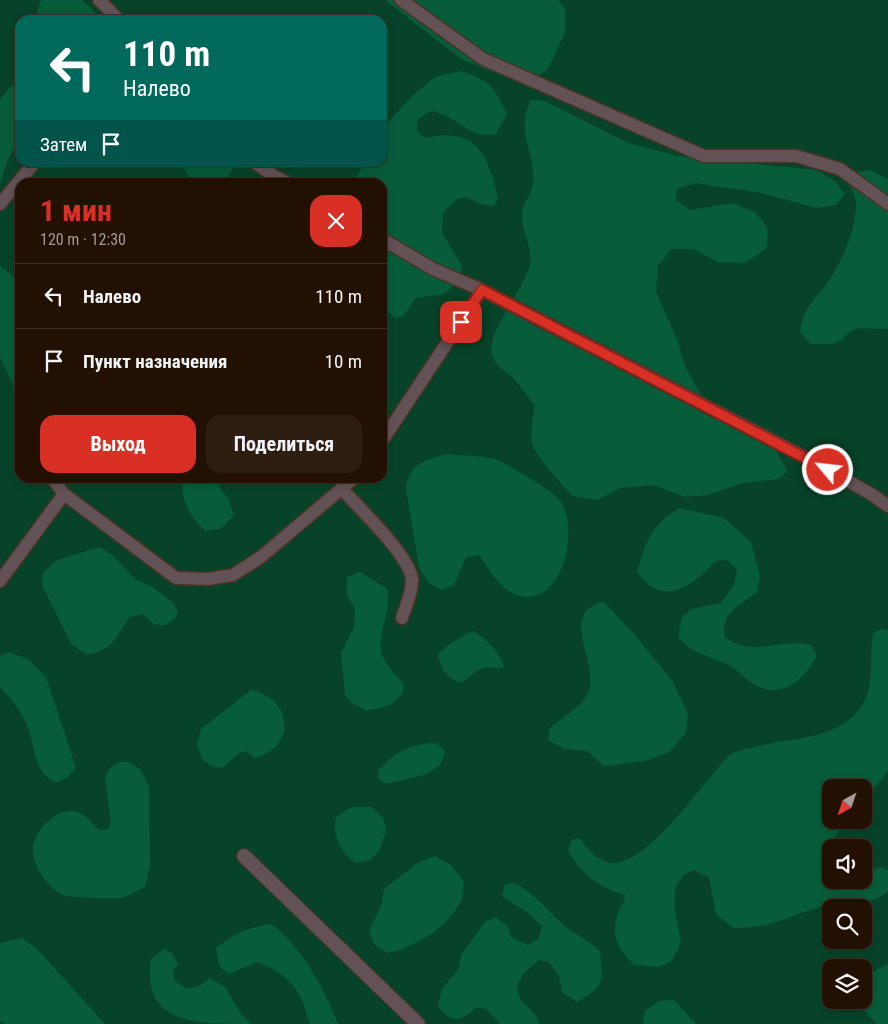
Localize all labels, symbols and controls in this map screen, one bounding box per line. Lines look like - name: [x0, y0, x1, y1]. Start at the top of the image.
- text: 110 m: [123, 34, 210, 75]
- icon: left: [40, 35, 105, 100]
- text: Налево: [123, 76, 191, 101]
- icon: arrive: [97, 130, 125, 158]
- text: Затем: [40, 133, 87, 156]
- text: 1 мин: [40, 193, 112, 228]
- button: close: [310, 195, 362, 247]
- text: 120 m · 12:30: [40, 230, 126, 249]
- icon: left: [40, 282, 68, 310]
- text: Налево: [83, 285, 141, 308]
- text: 110 m: [315, 285, 362, 308]
- pin: [440, 301, 482, 343]
- icon: arrive: [447, 308, 475, 336]
- icon: arrive: [40, 347, 68, 375]
- text: Пункт назначения: [83, 350, 227, 373]
- text: 10 m: [325, 350, 362, 373]
- button: Выход: [40, 415, 196, 473]
- button: Поделиться: [206, 415, 362, 473]
- position arrow: [801, 443, 853, 495]
- north arrow: [822, 779, 872, 829]
- map controls: [822, 779, 872, 1009]
- button: sound: [822, 839, 872, 889]
- button: search: [822, 899, 872, 949]
- button: layers: [822, 959, 872, 1009]

